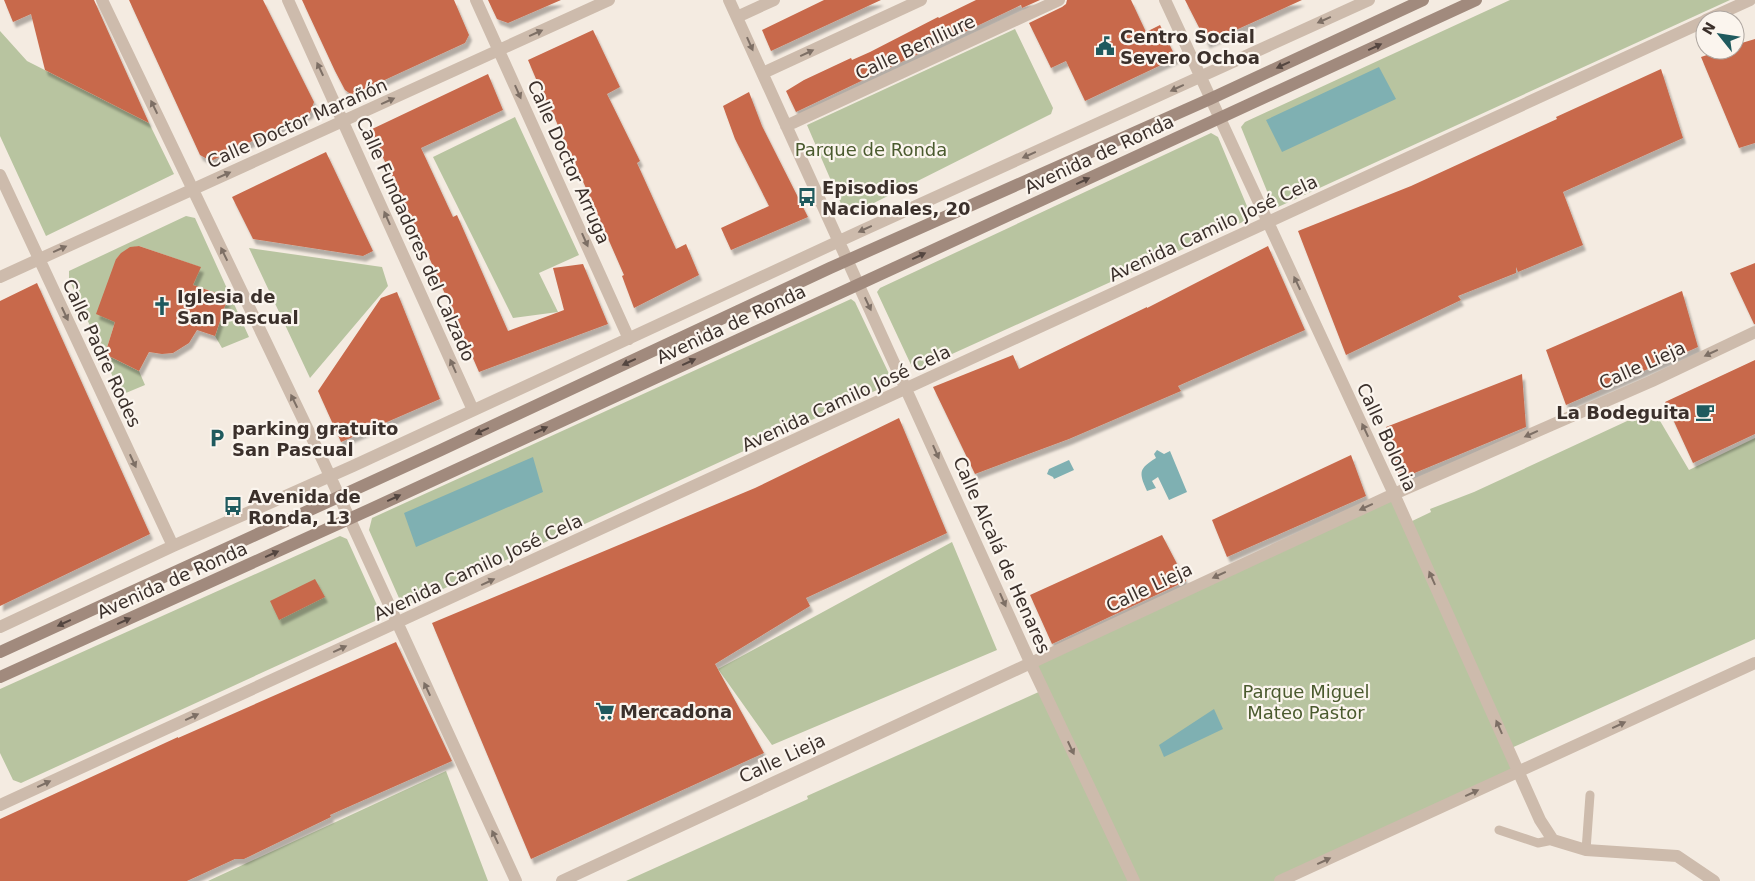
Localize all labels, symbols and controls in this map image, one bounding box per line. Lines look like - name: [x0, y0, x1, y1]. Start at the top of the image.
- street label: Calle Benlliure: [852, 10, 978, 84]
- north arrow: [1695, 10, 1745, 60]
- one-way arrow: [1317, 17, 1331, 25]
- text: N: [1699, 19, 1719, 38]
- place label: Centro Social Severo Ochoa: [1120, 26, 1260, 68]
- one-way arrow: [529, 29, 543, 37]
- public building icon: Centro Social Severo Ochoa: [1094, 35, 1116, 57]
- one-way arrow: [746, 37, 754, 51]
- one-way arrow: [1368, 42, 1382, 50]
- one-way arrow: [800, 48, 814, 56]
- one-way arrow: [1276, 61, 1290, 69]
- one-way arrow: [316, 62, 324, 76]
- street label: Calle Doctor Marañón: [204, 74, 390, 172]
- street label: Calle Doctor Arruga: [523, 77, 615, 247]
- one-way arrow: [1170, 84, 1184, 92]
- one-way arrow: [515, 85, 523, 99]
- one-way arrow: [381, 96, 395, 104]
- one-way arrow: [150, 100, 158, 115]
- street label: Avenida de Ronda: [1021, 110, 1177, 198]
- street label: Calle Fundadores del Calzado: [352, 113, 480, 365]
- park label: Parque de Ronda: [795, 139, 947, 160]
- one-way arrow: [1022, 152, 1036, 160]
- street label: Avenida Camilo José Cela: [1105, 170, 1321, 286]
- one-way arrow: [217, 171, 231, 179]
- place label: Episodios Nacionales, 20: [822, 177, 971, 219]
- one-way arrow: [1076, 177, 1090, 185]
- bus stop icon: Episodios Nacionales, 20: [796, 186, 818, 208]
- one-way arrow: [383, 211, 391, 225]
- one-way arrow: [858, 226, 872, 234]
- one-way arrow: [581, 233, 589, 247]
- one-way arrow: [53, 245, 67, 253]
- one-way arrow: [220, 247, 228, 261]
- one-way arrow: [912, 252, 926, 260]
- street label: Calle Padre Rodes: [58, 275, 146, 431]
- one-way arrow: [1293, 276, 1301, 290]
- street label: Avenida de Ronda: [653, 280, 809, 368]
- place label: Iglesia de San Pascual: [177, 286, 299, 328]
- church icon: Iglesia de San Pascual: [151, 295, 173, 317]
- one-way arrow: [865, 297, 873, 311]
- one-way arrow: [61, 307, 69, 321]
- street label: Calle Lieja: [1595, 337, 1689, 393]
- street label: Avenida Camilo José Cela: [738, 340, 954, 456]
- one-way arrow: [1704, 349, 1718, 357]
- one-way arrow: [622, 358, 636, 366]
- one-way arrow: [682, 358, 696, 366]
- one-way arrow: [449, 359, 457, 373]
- street label: Calle Bolonia: [1353, 379, 1421, 495]
- one-way arrow: [290, 394, 298, 408]
- cafe icon: La Bodeguita: [1694, 401, 1716, 423]
- place label: La Bodeguita: [1556, 402, 1690, 423]
- place label: parking gratuito San Pascual: [232, 418, 398, 460]
- one-way arrow: [1361, 423, 1369, 437]
- one-way arrow: [534, 426, 548, 434]
- parking icon: parking gratuito San Pascual: [206, 427, 228, 449]
- one-way arrow: [475, 427, 489, 435]
- one-way arrow: [1524, 430, 1538, 438]
- one-way arrow: [932, 445, 940, 459]
- street label: Calle Alcalá de Henares: [949, 453, 1055, 657]
- one-way arrow: [129, 454, 138, 469]
- place label: Avenida de Ronda, 13: [248, 486, 361, 528]
- one-way arrow: [387, 494, 401, 502]
- bus stop icon: Avenida de Ronda, 13: [222, 495, 244, 517]
- one-way arrow: [1359, 503, 1373, 511]
- street label: Avenida Camilo José Cela: [370, 509, 586, 625]
- street label: Avenida de Ronda: [94, 537, 250, 623]
- one-way arrow: [265, 549, 279, 557]
- street label: Calle Lieja: [1103, 558, 1195, 616]
- one-way arrow: [1212, 571, 1226, 579]
- one-way arrow: [1428, 571, 1436, 585]
- one-way arrow: [481, 577, 495, 585]
- one-way arrow: [999, 593, 1007, 607]
- one-way arrow: [117, 617, 131, 625]
- one-way arrow: [57, 619, 71, 627]
- one-way arrow: [333, 645, 347, 653]
- park label: Parque Miguel Mateo Pastor: [1242, 681, 1370, 723]
- one-way arrow: [423, 682, 431, 696]
- supermarket icon: Mercadona: [594, 700, 616, 722]
- place label: Mercadona: [620, 701, 732, 722]
- one-way arrow: [185, 713, 199, 721]
- one-way arrow: [1494, 720, 1502, 734]
- one-way arrow: [1612, 721, 1627, 729]
- street label: Calle Lieja: [736, 729, 828, 787]
- one-way arrow: [1067, 741, 1075, 755]
- one-way arrow: [37, 780, 51, 788]
- one-way arrow: [1465, 788, 1479, 796]
- one-way arrow: [491, 830, 499, 844]
- one-way arrow: [1317, 856, 1331, 864]

